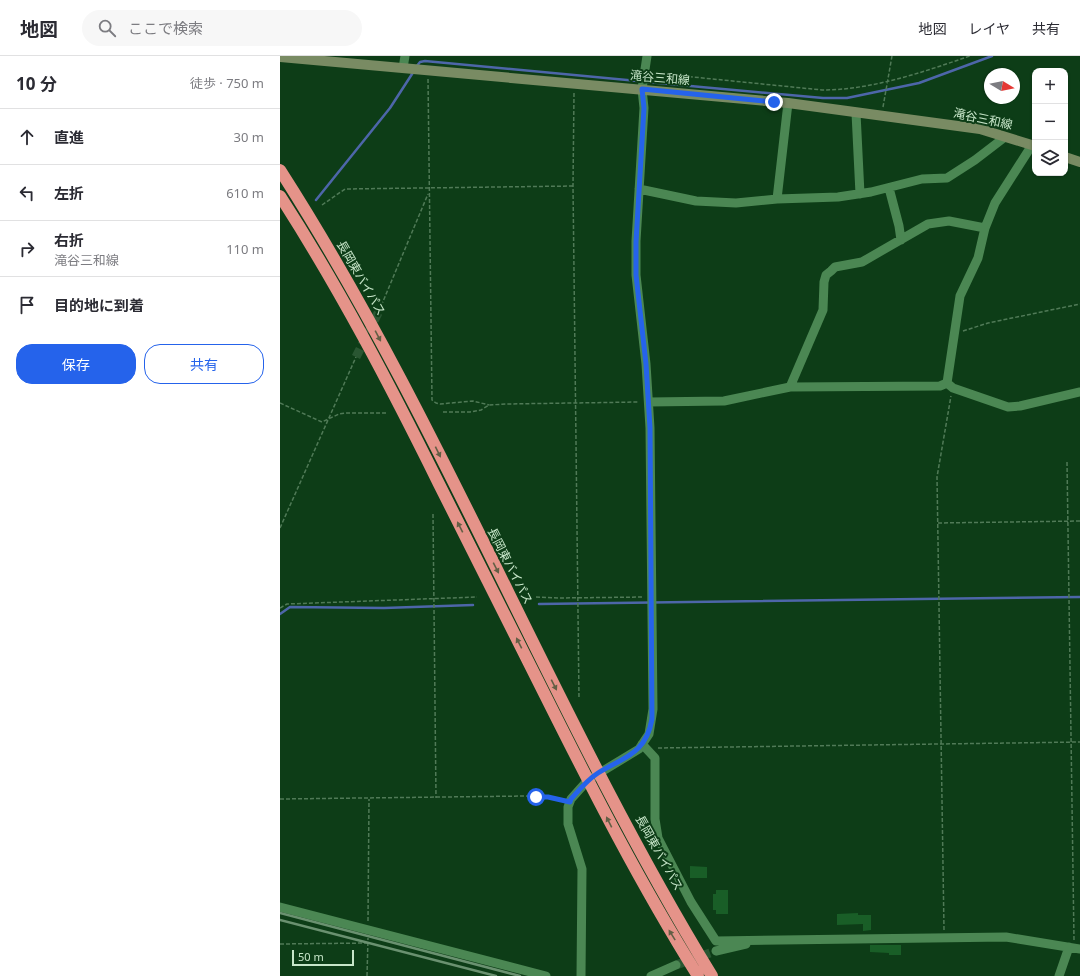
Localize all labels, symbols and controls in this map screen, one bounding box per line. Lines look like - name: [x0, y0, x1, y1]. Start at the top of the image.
- search box: [82, 10, 362, 46]
- text: 地図: [20, 16, 58, 42]
- icon: search: [96, 17, 118, 39]
- text: ここで検索: [128, 18, 203, 38]
- text: 地図: [918, 19, 946, 38]
- text: レイヤ: [968, 19, 1010, 38]
- text: 共有: [1032, 19, 1060, 38]
- street label: 滝谷三和線: [629, 66, 691, 89]
- north arrow: [984, 68, 1020, 104]
- map controls: [1032, 68, 1068, 176]
- button: +: [1032, 68, 1068, 104]
- text: 10 分: [16, 72, 57, 95]
- text: 徒歩 · 750 m: [190, 74, 264, 92]
- route end: [765, 93, 783, 111]
- street label: 滝谷三和線: [952, 104, 1014, 133]
- button: −: [1032, 104, 1068, 140]
- icon: ahead: [16, 126, 38, 148]
- text: 直進: [54, 127, 84, 147]
- text: 30 m: [234, 128, 264, 146]
- button: layers: [1032, 140, 1068, 176]
- icon: left: [16, 182, 38, 204]
- text: 左折: [54, 183, 84, 203]
- text: 610 m: [226, 184, 264, 202]
- text: 右折: [54, 230, 84, 250]
- street label: 長岡東バイパス: [333, 237, 390, 318]
- icon: right: [16, 238, 38, 260]
- text: 110 m: [226, 240, 264, 258]
- text: 滝谷三和線: [54, 251, 119, 269]
- icon: arrive: [16, 294, 38, 316]
- text: 目的地に到着: [54, 295, 144, 315]
- one-way arrow: [375, 331, 382, 342]
- button: 保存: [16, 344, 136, 384]
- button: 共有: [144, 344, 264, 384]
- one-way arrow: [435, 446, 441, 458]
- one-way arrow: [457, 521, 464, 533]
- street label: 長岡東バイパス: [484, 525, 537, 607]
- one-way arrow: [493, 562, 499, 574]
- one-way arrow: [516, 637, 522, 649]
- one-way arrow: [551, 679, 557, 690]
- route start: [527, 788, 545, 806]
- street label: 長岡東バイパス: [632, 812, 687, 894]
- one-way arrow: [606, 816, 612, 827]
- one-way arrow: [669, 929, 676, 941]
- scale bar: [292, 948, 354, 967]
- text: 50 m: [298, 949, 324, 964]

